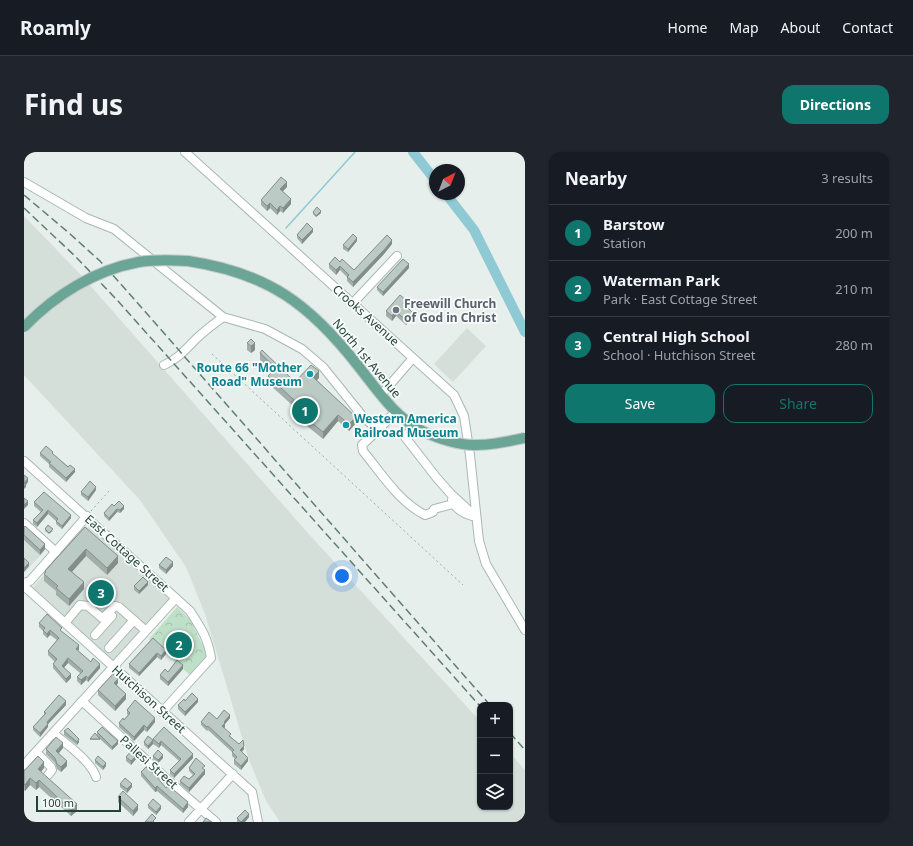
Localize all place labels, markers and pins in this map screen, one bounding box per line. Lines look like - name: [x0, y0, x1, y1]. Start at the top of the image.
- place label: Freewill Church of God in Christ: [404, 295, 496, 326]
- marker: Freewill Church of God in Christ: [391, 305, 401, 315]
- place label: Route 66 "Mother Road" Museum: [196, 359, 303, 390]
- marker: Route 66 "Mother Road" Museum: [305, 369, 315, 379]
- pin: 1: [292, 396, 318, 426]
- place label: Western America Railroad Museum: [354, 410, 459, 441]
- marker: Western America Railroad Museum: [341, 420, 351, 430]
- pin: 3: [88, 578, 114, 608]
- pin: 2: [166, 630, 192, 660]

